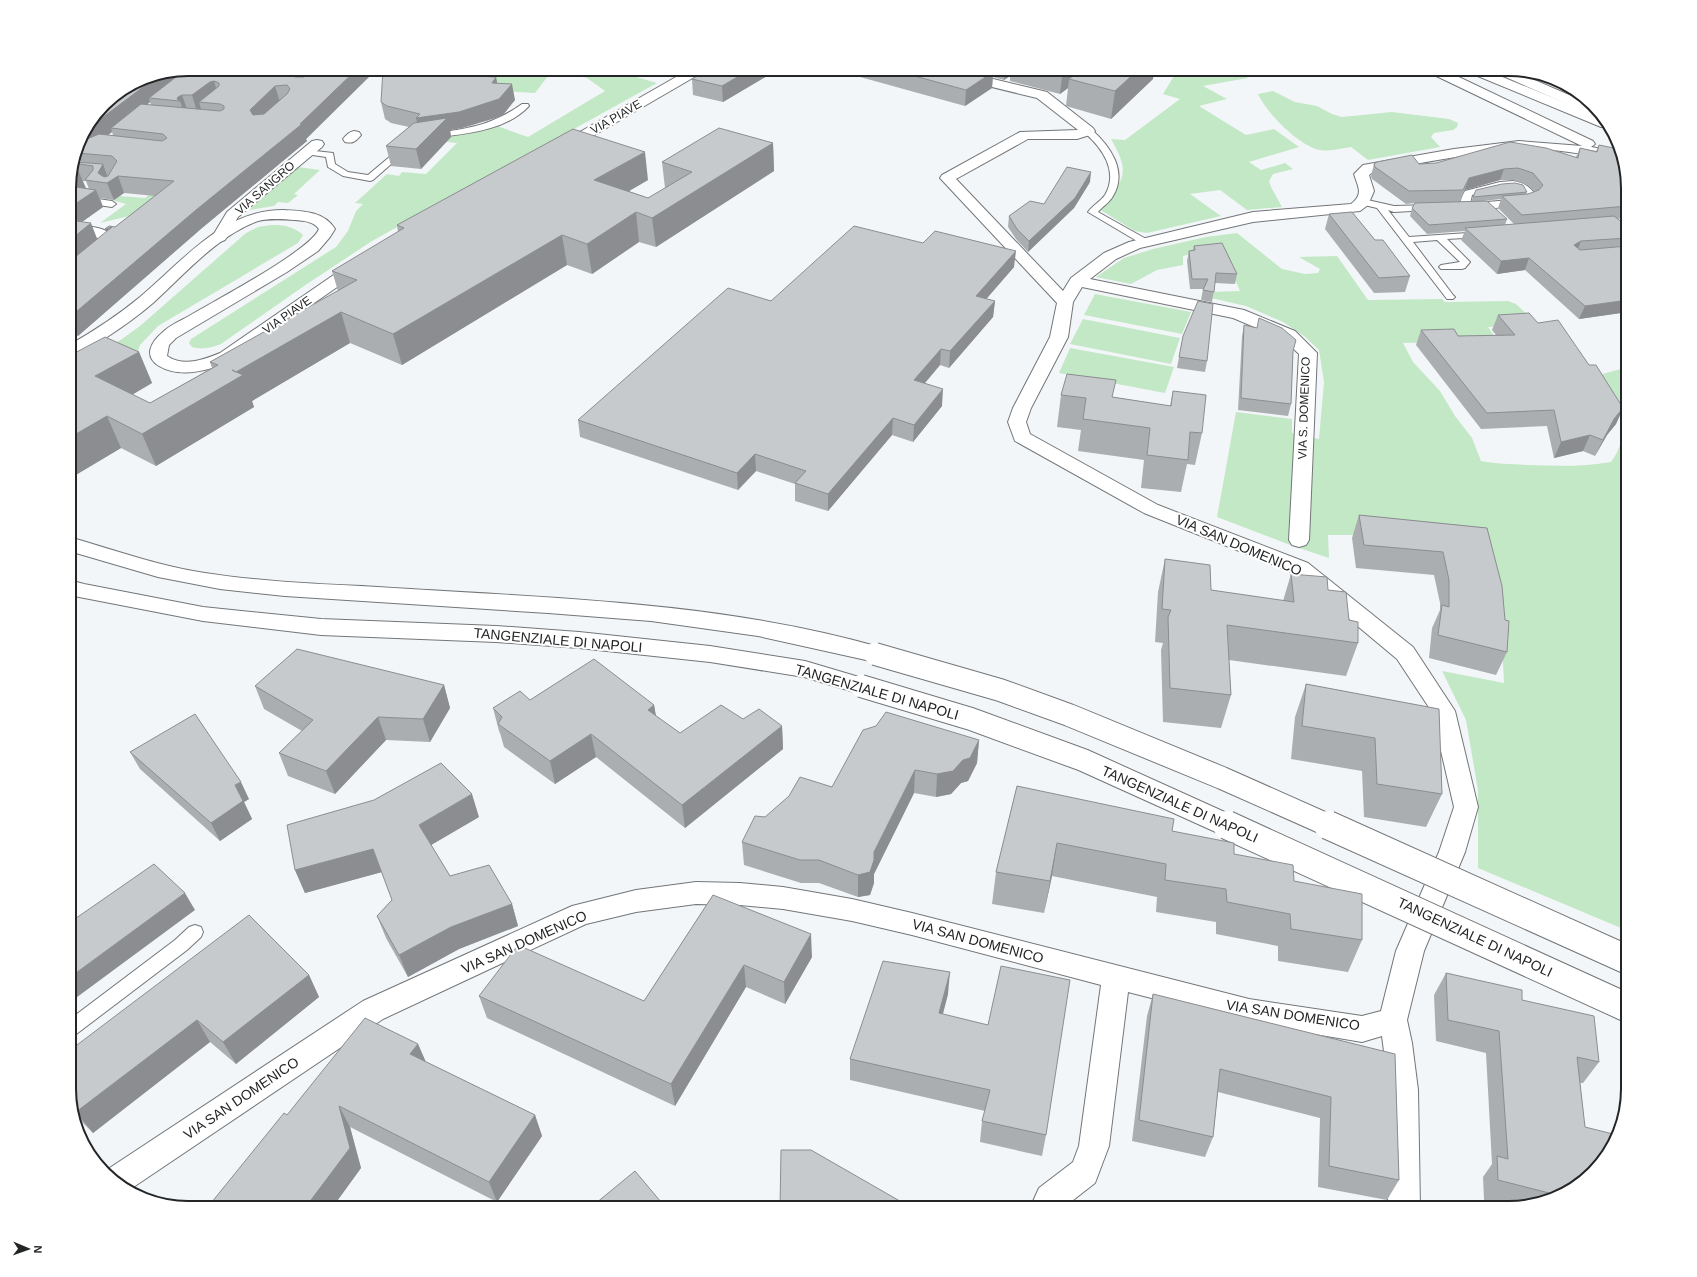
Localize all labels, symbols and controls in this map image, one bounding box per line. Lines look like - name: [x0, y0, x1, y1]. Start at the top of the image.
- street label: VIA PIAVE: [588, 97, 644, 137]
- street label: VIA SANGRO: [232, 158, 298, 218]
- street label: VIA PIAVE: [260, 293, 314, 337]
- street label: VIA S. DOMENICO: [1295, 356, 1313, 460]
- street label: VIA SAN DOMENICO: [1174, 511, 1305, 579]
- street label: TANGENZIALE DI NAPOLI: [473, 625, 643, 655]
- street label: TANGENZIALE DI NAPOLI: [793, 661, 961, 723]
- street label: TANGENZIALE DI NAPOLI: [1099, 762, 1261, 846]
- street label: TANGENZIALE DI NAPOLI: [1395, 894, 1555, 980]
- street label: VIA SAN DOMENICO: [459, 907, 589, 977]
- street label: VIA SAN DOMENICO: [911, 916, 1046, 966]
- street label: VIA SAN DOMENICO: [1225, 997, 1361, 1034]
- street label: VIA SAN DOMENICO: [180, 1053, 302, 1142]
- north arrow: [8, 1229, 48, 1269]
- text: N: [32, 1245, 44, 1254]

